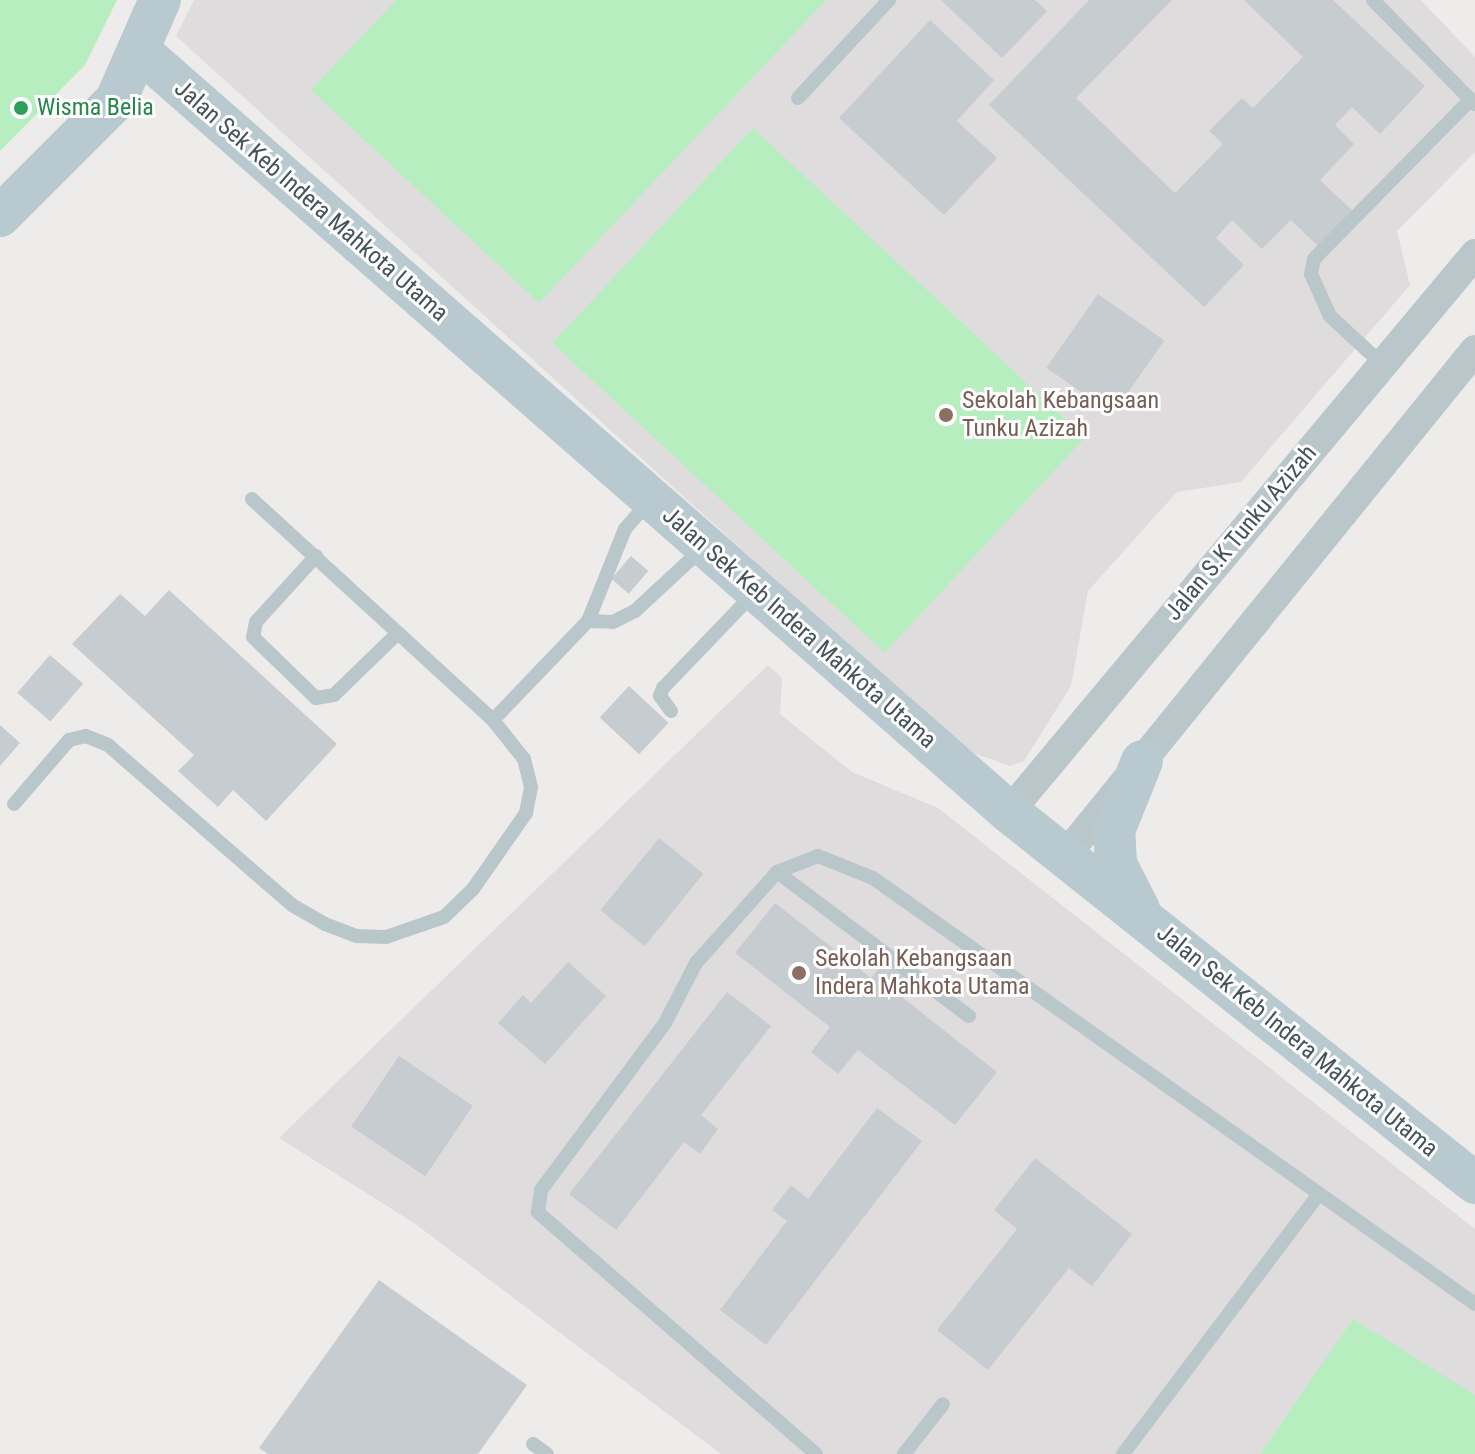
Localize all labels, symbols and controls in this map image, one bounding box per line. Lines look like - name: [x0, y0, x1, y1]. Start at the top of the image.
- street label: Jalan Sek Keb Indera Mahkota Utama: [168, 74, 454, 328]
- place label: Wisma Belia: [37, 94, 154, 122]
- marker: Wisma Belia: [12, 99, 30, 117]
- place label: Sekolah Kebangsaan Tunku Azizah: [962, 387, 1159, 443]
- marker: Sekolah Kebangsaan Tunku Azizah: [937, 406, 955, 424]
- street label: Jalan S.K Tunku Azizah: [1159, 439, 1323, 627]
- street label: Jalan Sek Keb Indera Mahkota Utama: [656, 501, 942, 755]
- street label: Jalan Sek Keb Indera Mahkota Utama: [1151, 919, 1443, 1163]
- place label: Sekolah Kebangsaan Indera Mahkota Utama: [815, 945, 1029, 1001]
- marker: Sekolah Kebangsaan Indera Mahkota Utama: [790, 964, 808, 982]

